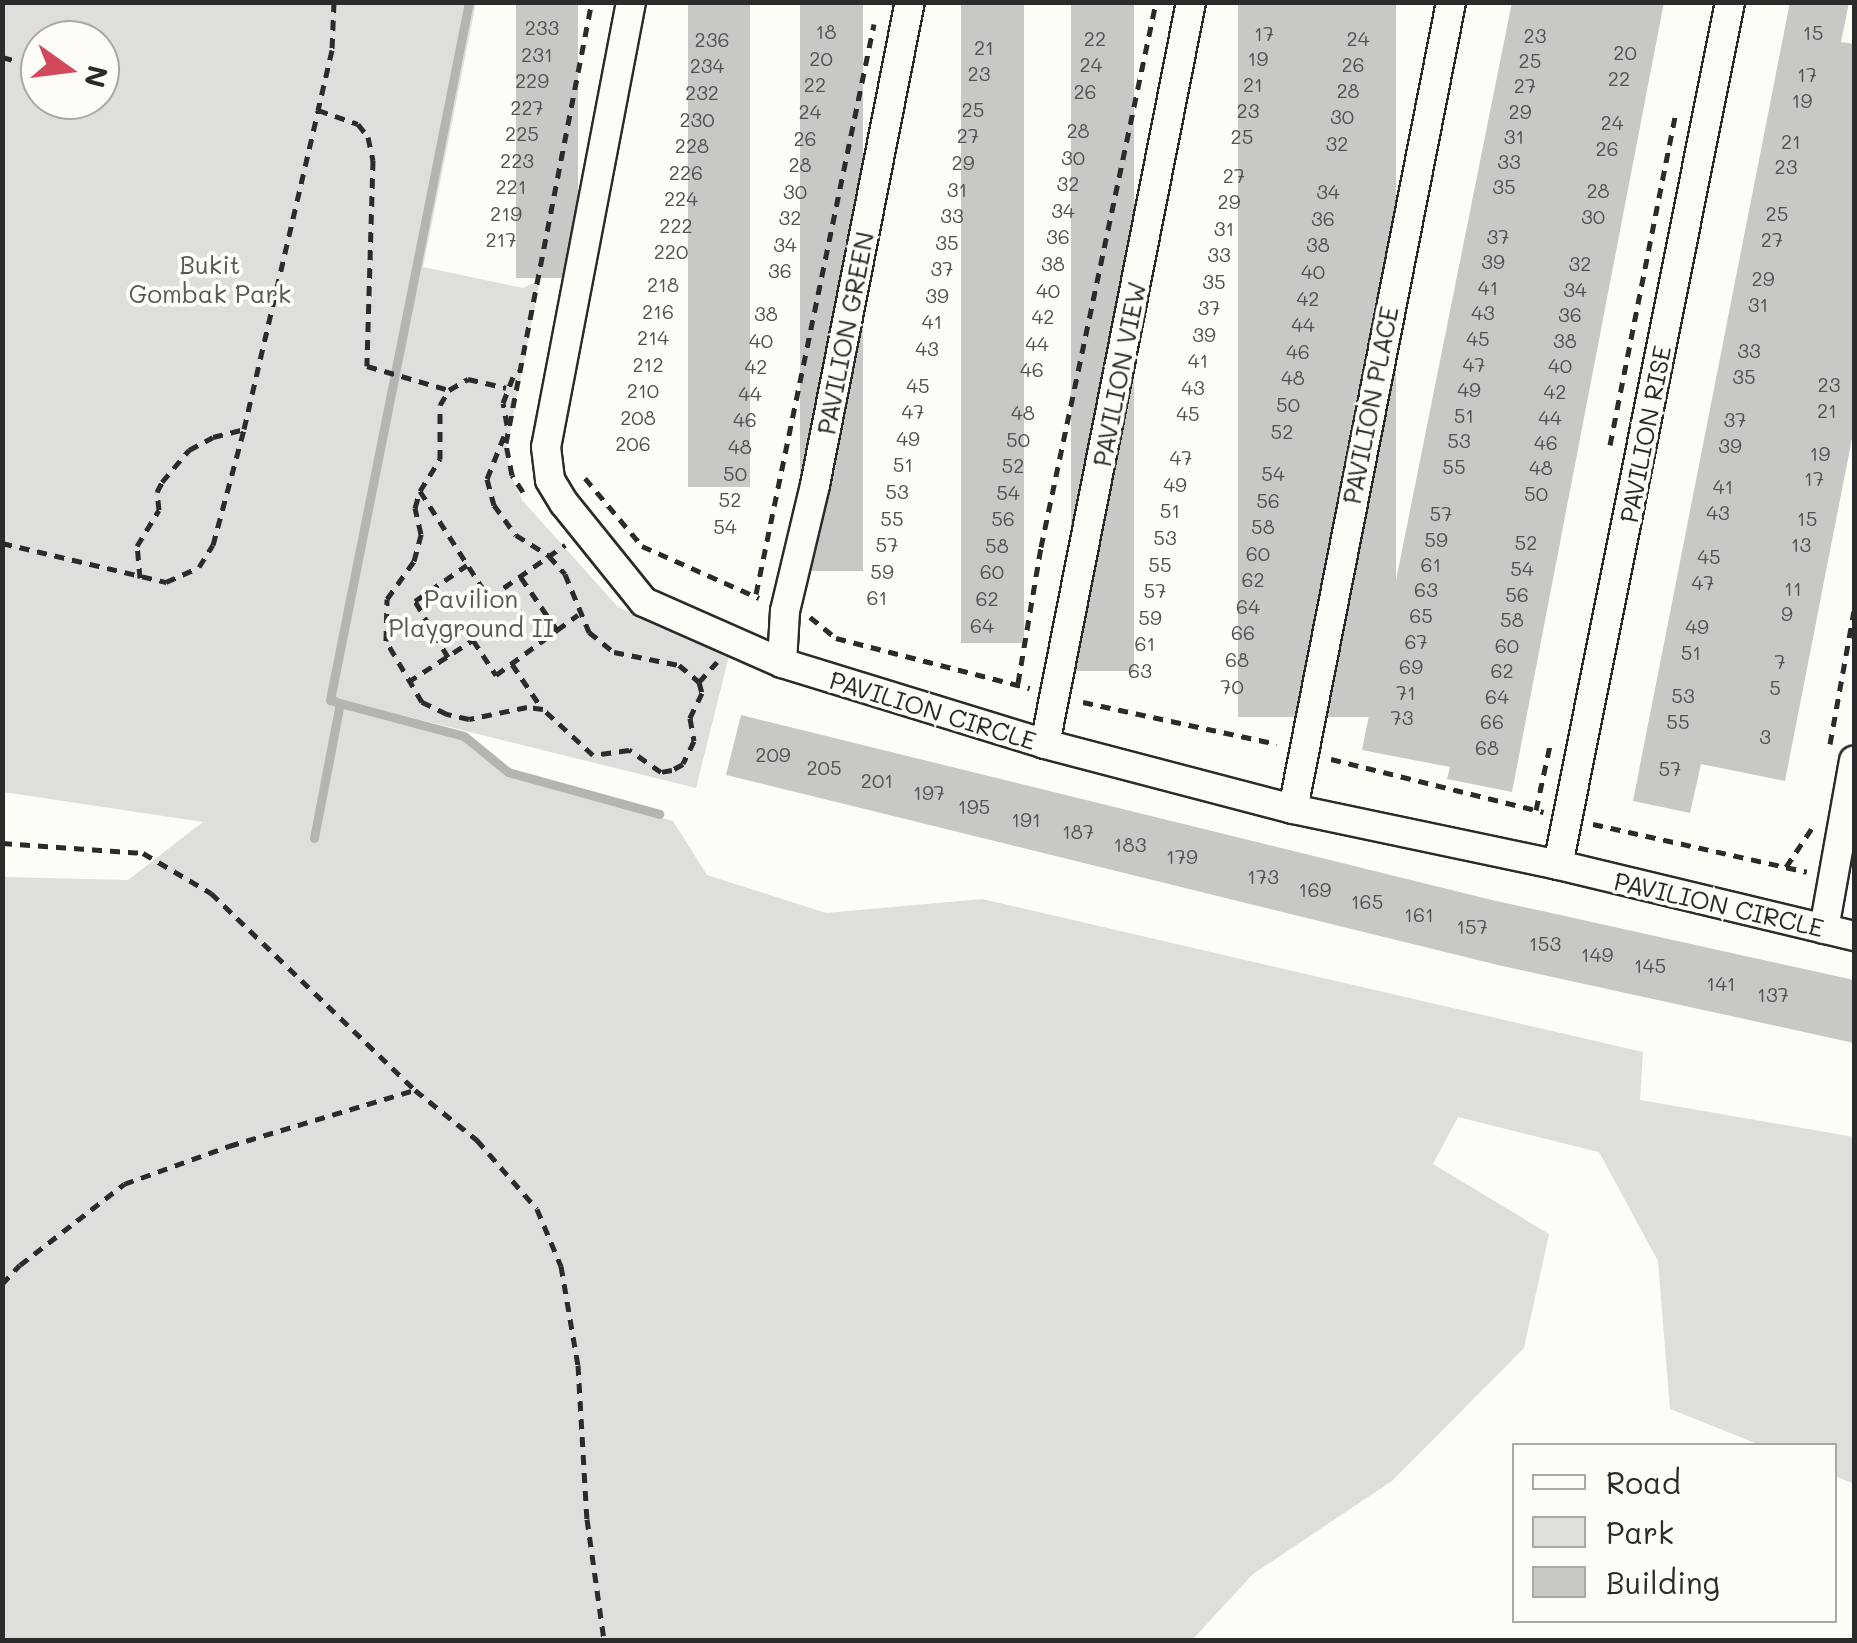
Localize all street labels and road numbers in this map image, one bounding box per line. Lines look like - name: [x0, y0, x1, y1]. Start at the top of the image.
- street label: PAVILION GREEN: [811, 229, 879, 437]
- street label: PAVILION VIEW: [1086, 279, 1152, 469]
- street label: PAVILION PLACE: [1336, 304, 1404, 506]
- street label: PAVILION RISE: [1613, 343, 1677, 525]
- street label: PAVILION CIRCLE: [826, 664, 1040, 756]
- street label: PAVILION CIRCLE: [1611, 865, 1827, 943]

